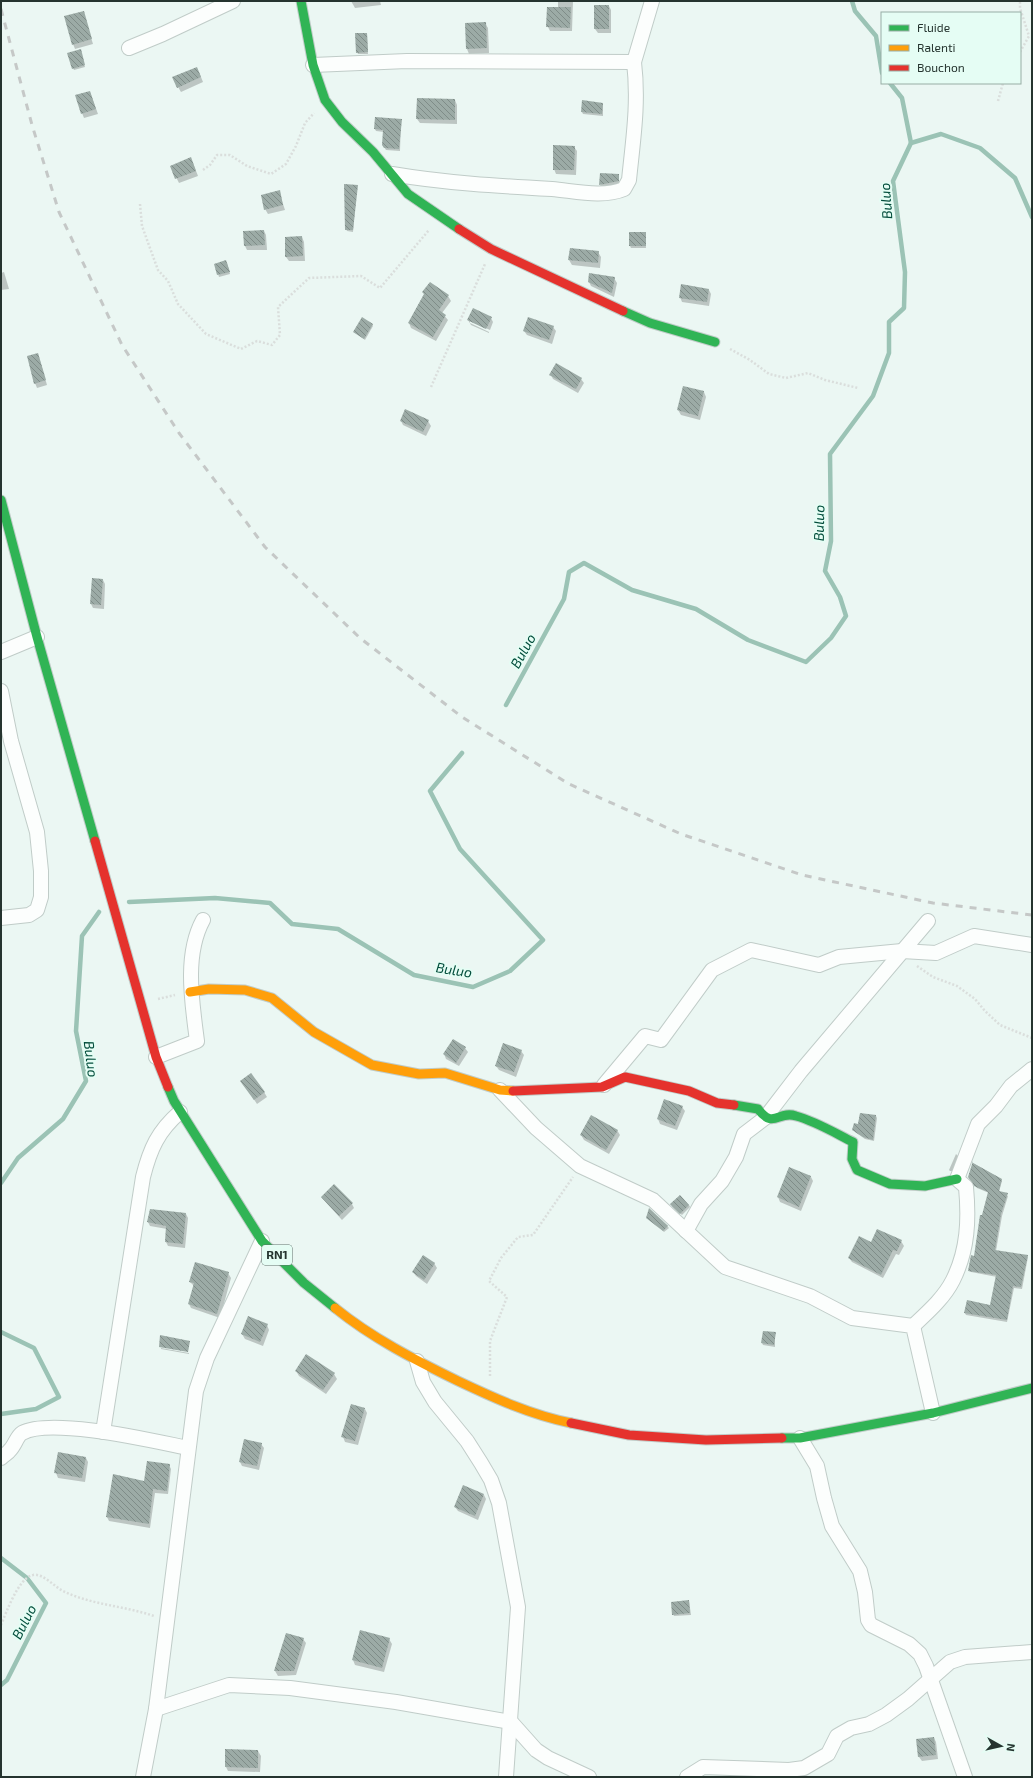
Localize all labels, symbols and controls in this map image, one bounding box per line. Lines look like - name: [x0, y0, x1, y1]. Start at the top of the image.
- legend: [881, 12, 1021, 84]
- text: Fluide: [917, 20, 950, 34]
- text: Ralenti: [917, 40, 956, 54]
- text: Bouchon: [917, 60, 965, 74]
- water label: Buluo: [876, 182, 895, 220]
- water label: Buluo: [810, 504, 827, 541]
- water label: Buluo: [506, 631, 539, 671]
- water label: Buluo: [435, 958, 474, 981]
- water label: Buluo: [81, 1040, 102, 1078]
- road number: RN1: [262, 1245, 292, 1265]
- water label: Buluo: [8, 1602, 39, 1642]
- north arrow: [981, 1726, 1021, 1766]
- text: N: [1004, 1743, 1018, 1752]

